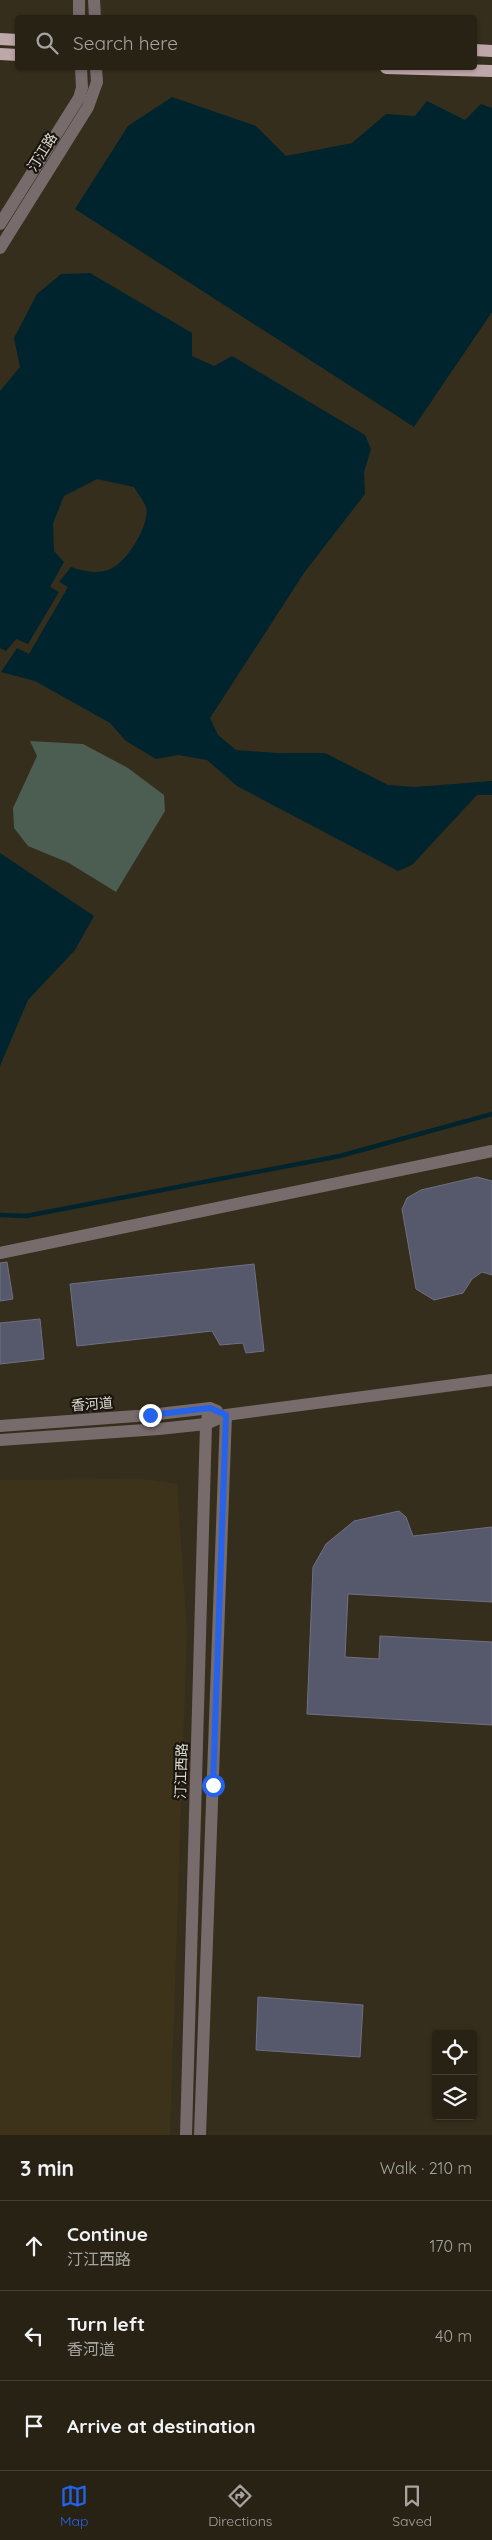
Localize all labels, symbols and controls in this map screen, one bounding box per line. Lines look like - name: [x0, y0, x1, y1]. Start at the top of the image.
- search box: [15, 15, 477, 70]
- icon: search: [33, 29, 61, 57]
- text: Search here: [73, 31, 178, 55]
- street label: 汀江路: [23, 129, 61, 175]
- street label: 香河道: [70, 1394, 114, 1414]
- route end: [139, 1404, 162, 1427]
- street label: 汀江西路: [171, 1743, 191, 1799]
- route start: [202, 1774, 225, 1797]
- map controls: [432, 2030, 477, 2120]
- button: locate: [432, 2030, 477, 2075]
- button: layers: [432, 2075, 477, 2120]
- text: 3 min: [20, 2155, 74, 2181]
- text: Walk · 210 m: [380, 2158, 472, 2178]
- text: Continue: [67, 2222, 148, 2246]
- icon: ahead: [20, 2232, 48, 2260]
- text: 170 m: [429, 2236, 472, 2256]
- text: 汀江西路: [67, 2249, 131, 2269]
- text: Turn left: [67, 2312, 145, 2336]
- icon: left: [20, 2322, 48, 2350]
- text: 40 m: [435, 2326, 472, 2346]
- text: 香河道: [67, 2339, 115, 2359]
- icon: arrive: [20, 2412, 48, 2440]
- text: Arrive at destination: [67, 2414, 256, 2438]
- tab: Map: [60, 2482, 88, 2530]
- tab: Directions: [208, 2482, 272, 2530]
- tab: Saved: [392, 2482, 432, 2530]

